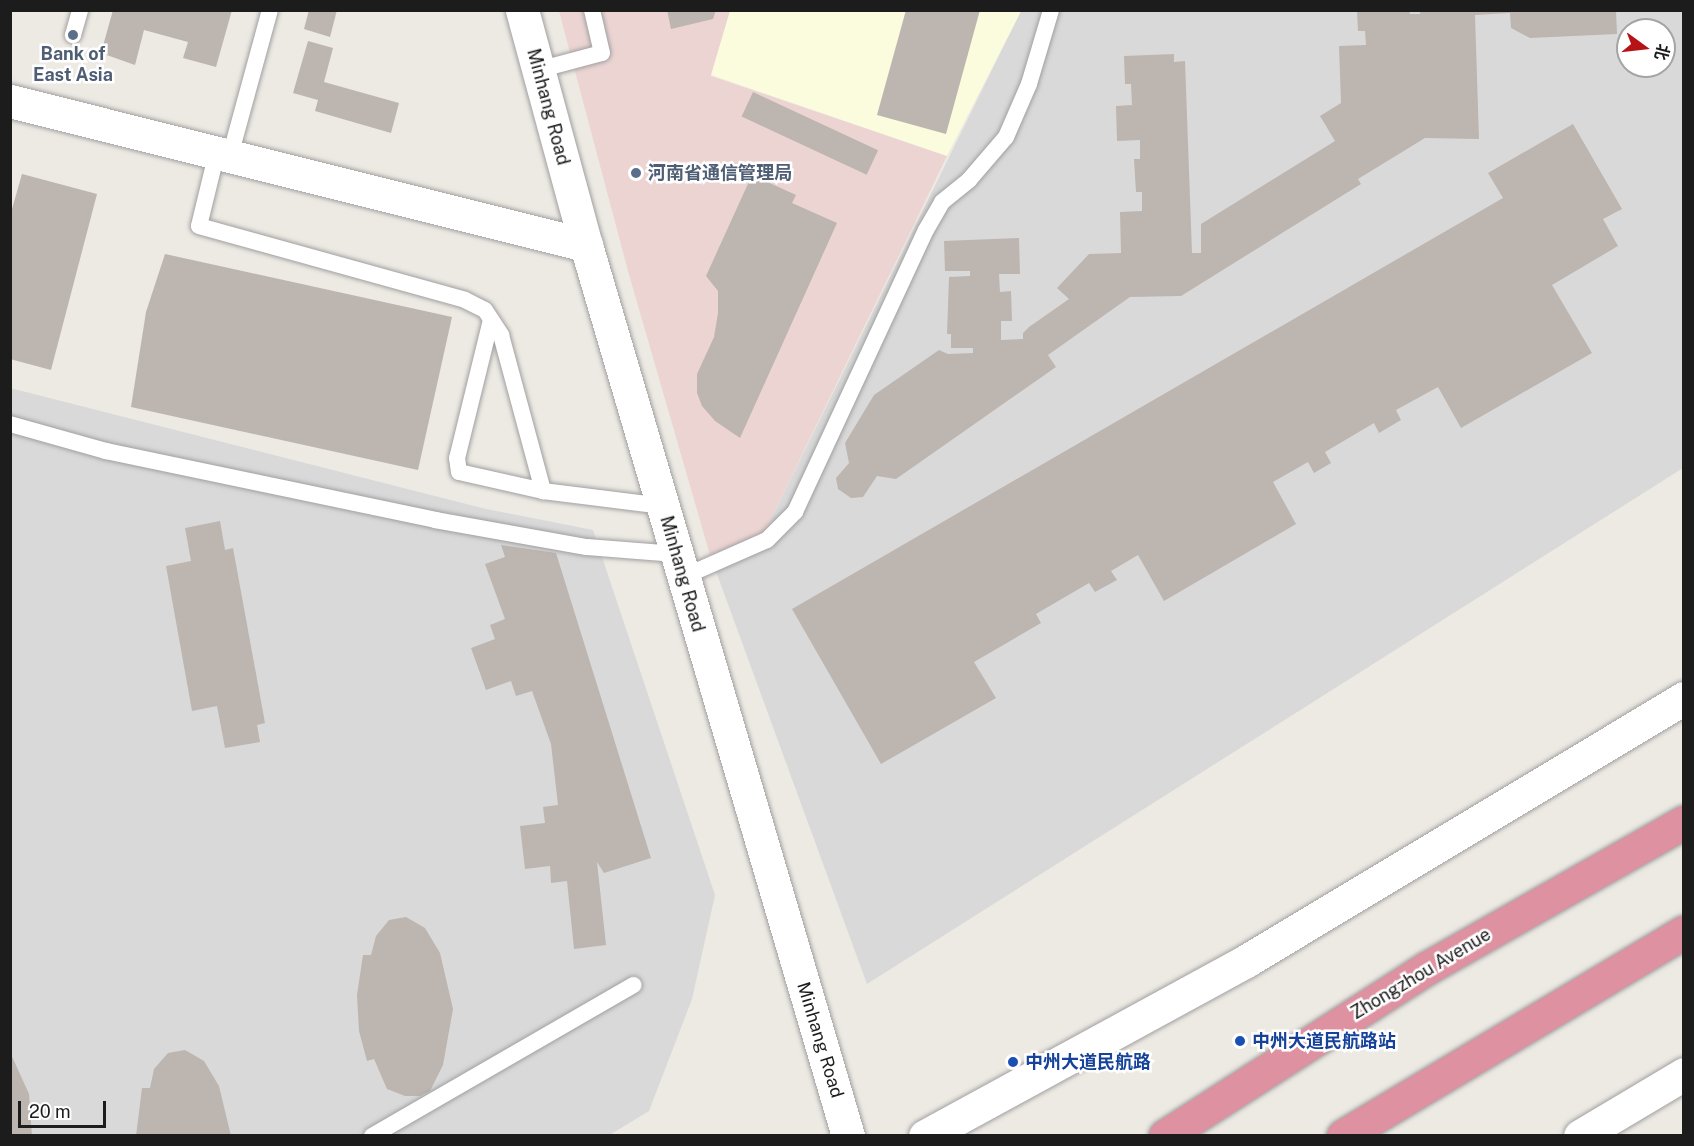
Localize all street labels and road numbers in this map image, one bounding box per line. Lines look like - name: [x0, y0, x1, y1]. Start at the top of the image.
- street label: Minhang Road: [522, 46, 574, 168]
- street label: Minhang Road: [655, 513, 709, 635]
- street label: Zhongzhou Avenue: [1347, 924, 1495, 1024]
- street label: Minhang Road: [792, 980, 848, 1100]

